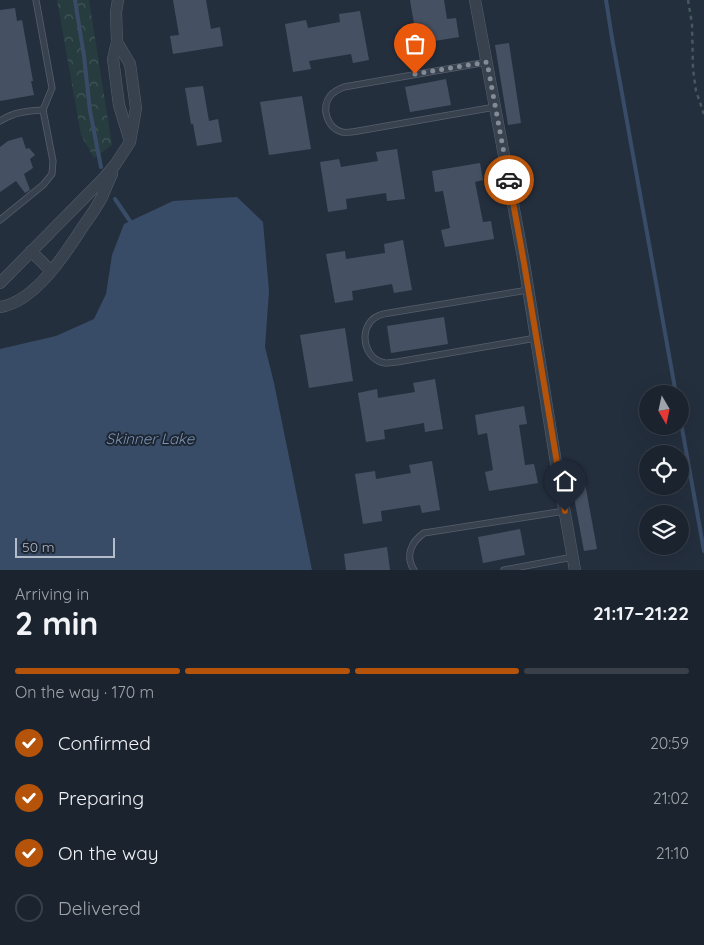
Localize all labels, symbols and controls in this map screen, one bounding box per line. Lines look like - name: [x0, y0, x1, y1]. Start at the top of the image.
- pin: [394, 23, 436, 74]
- icon: bag: [401, 30, 429, 58]
- courier: [484, 155, 534, 205]
- icon: car: [495, 166, 523, 194]
- north arrow: [639, 385, 689, 435]
- map controls: [639, 385, 689, 555]
- water label: Skinner Lake: [106, 429, 195, 448]
- button: locate: [639, 445, 689, 495]
- pin: [544, 460, 586, 511]
- icon: home: [551, 467, 579, 495]
- button: layers: [639, 505, 689, 555]
- scale bar: [15, 535, 115, 558]
- text: 50 m: [22, 538, 55, 556]
- text: Arriving in: [15, 584, 89, 604]
- text: 21:17–21:22: [593, 601, 689, 625]
- text: 2 min: [15, 603, 98, 643]
- text: On the way · 170 m: [15, 682, 154, 702]
- icon: check: [15, 729, 43, 757]
- text: Confirmed: [58, 731, 151, 755]
- text: 20:59: [650, 733, 689, 753]
- icon: check: [15, 784, 43, 812]
- text: Preparing: [58, 786, 144, 810]
- text: 21:02: [653, 788, 689, 808]
- icon: check: [15, 839, 43, 867]
- text: On the way: [58, 841, 159, 865]
- text: 21:10: [656, 843, 689, 863]
- text: Delivered: [58, 896, 141, 920]

